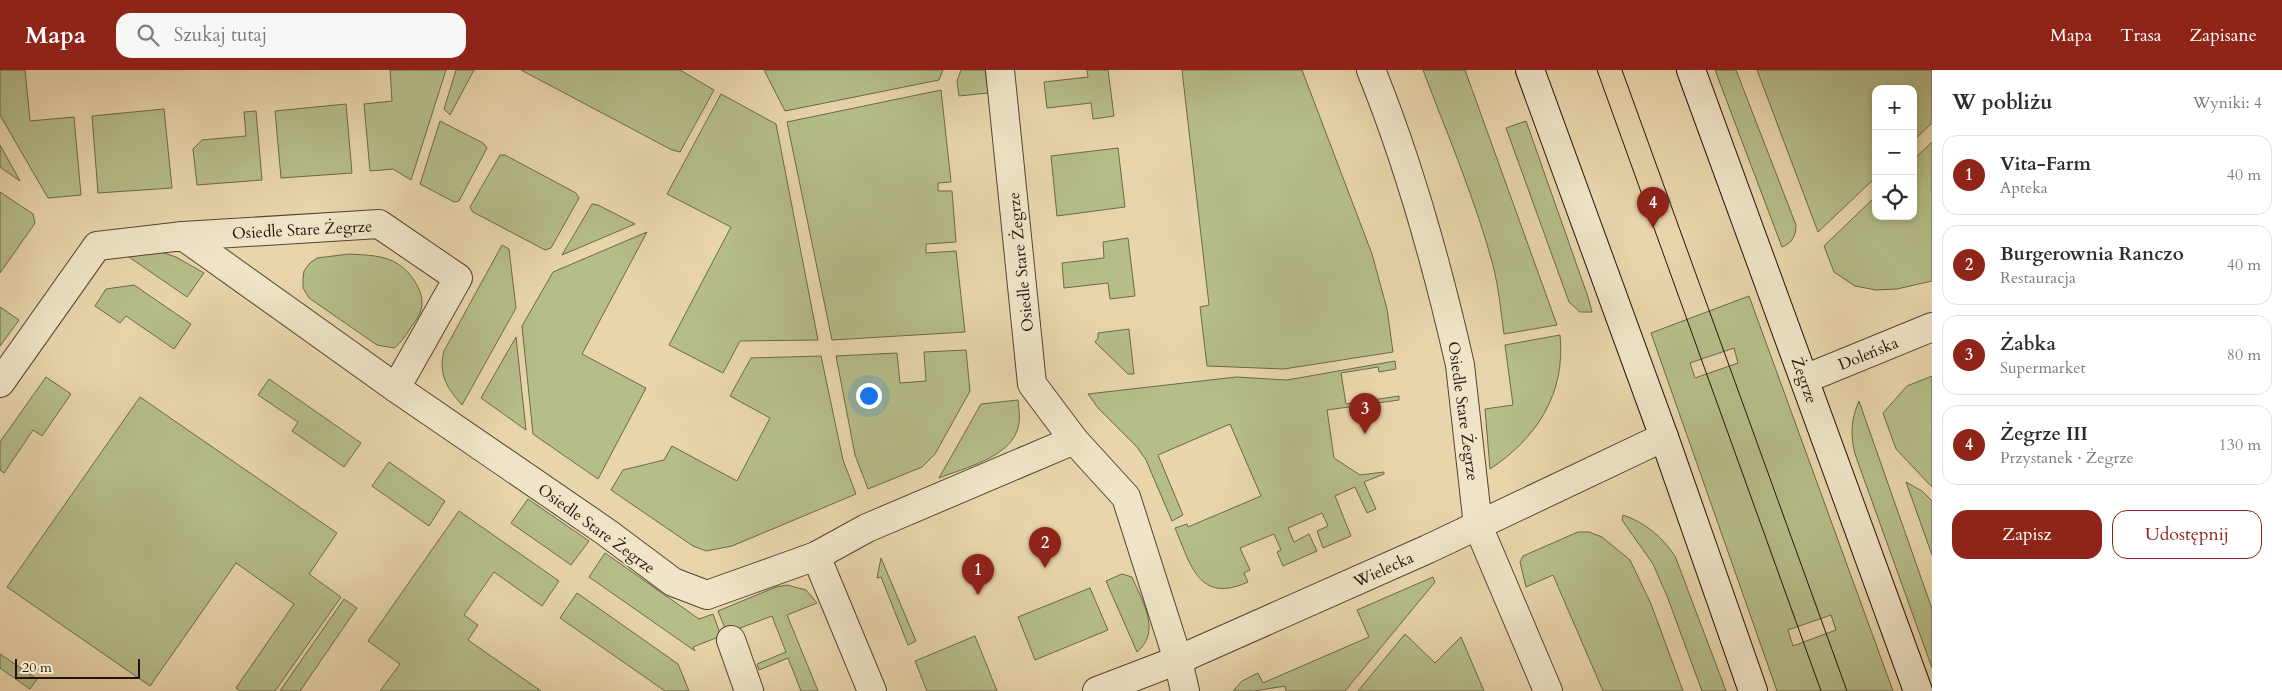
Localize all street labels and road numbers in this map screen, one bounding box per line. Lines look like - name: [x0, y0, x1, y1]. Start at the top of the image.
- street label: Osiedle Stare Żegrze: [1003, 191, 1039, 333]
- street label: Osiedle Stare Żegrze: [231, 215, 373, 245]
- street label: Doleńska: [1835, 332, 1902, 376]
- street label: Osiedle Stare Żegrze: [1442, 340, 1484, 482]
- street label: Żegrze: [1786, 354, 1823, 407]
- street label: Osiedle Stare Żegrze: [533, 479, 660, 579]
- street label: Wielecka: [1349, 547, 1417, 593]

